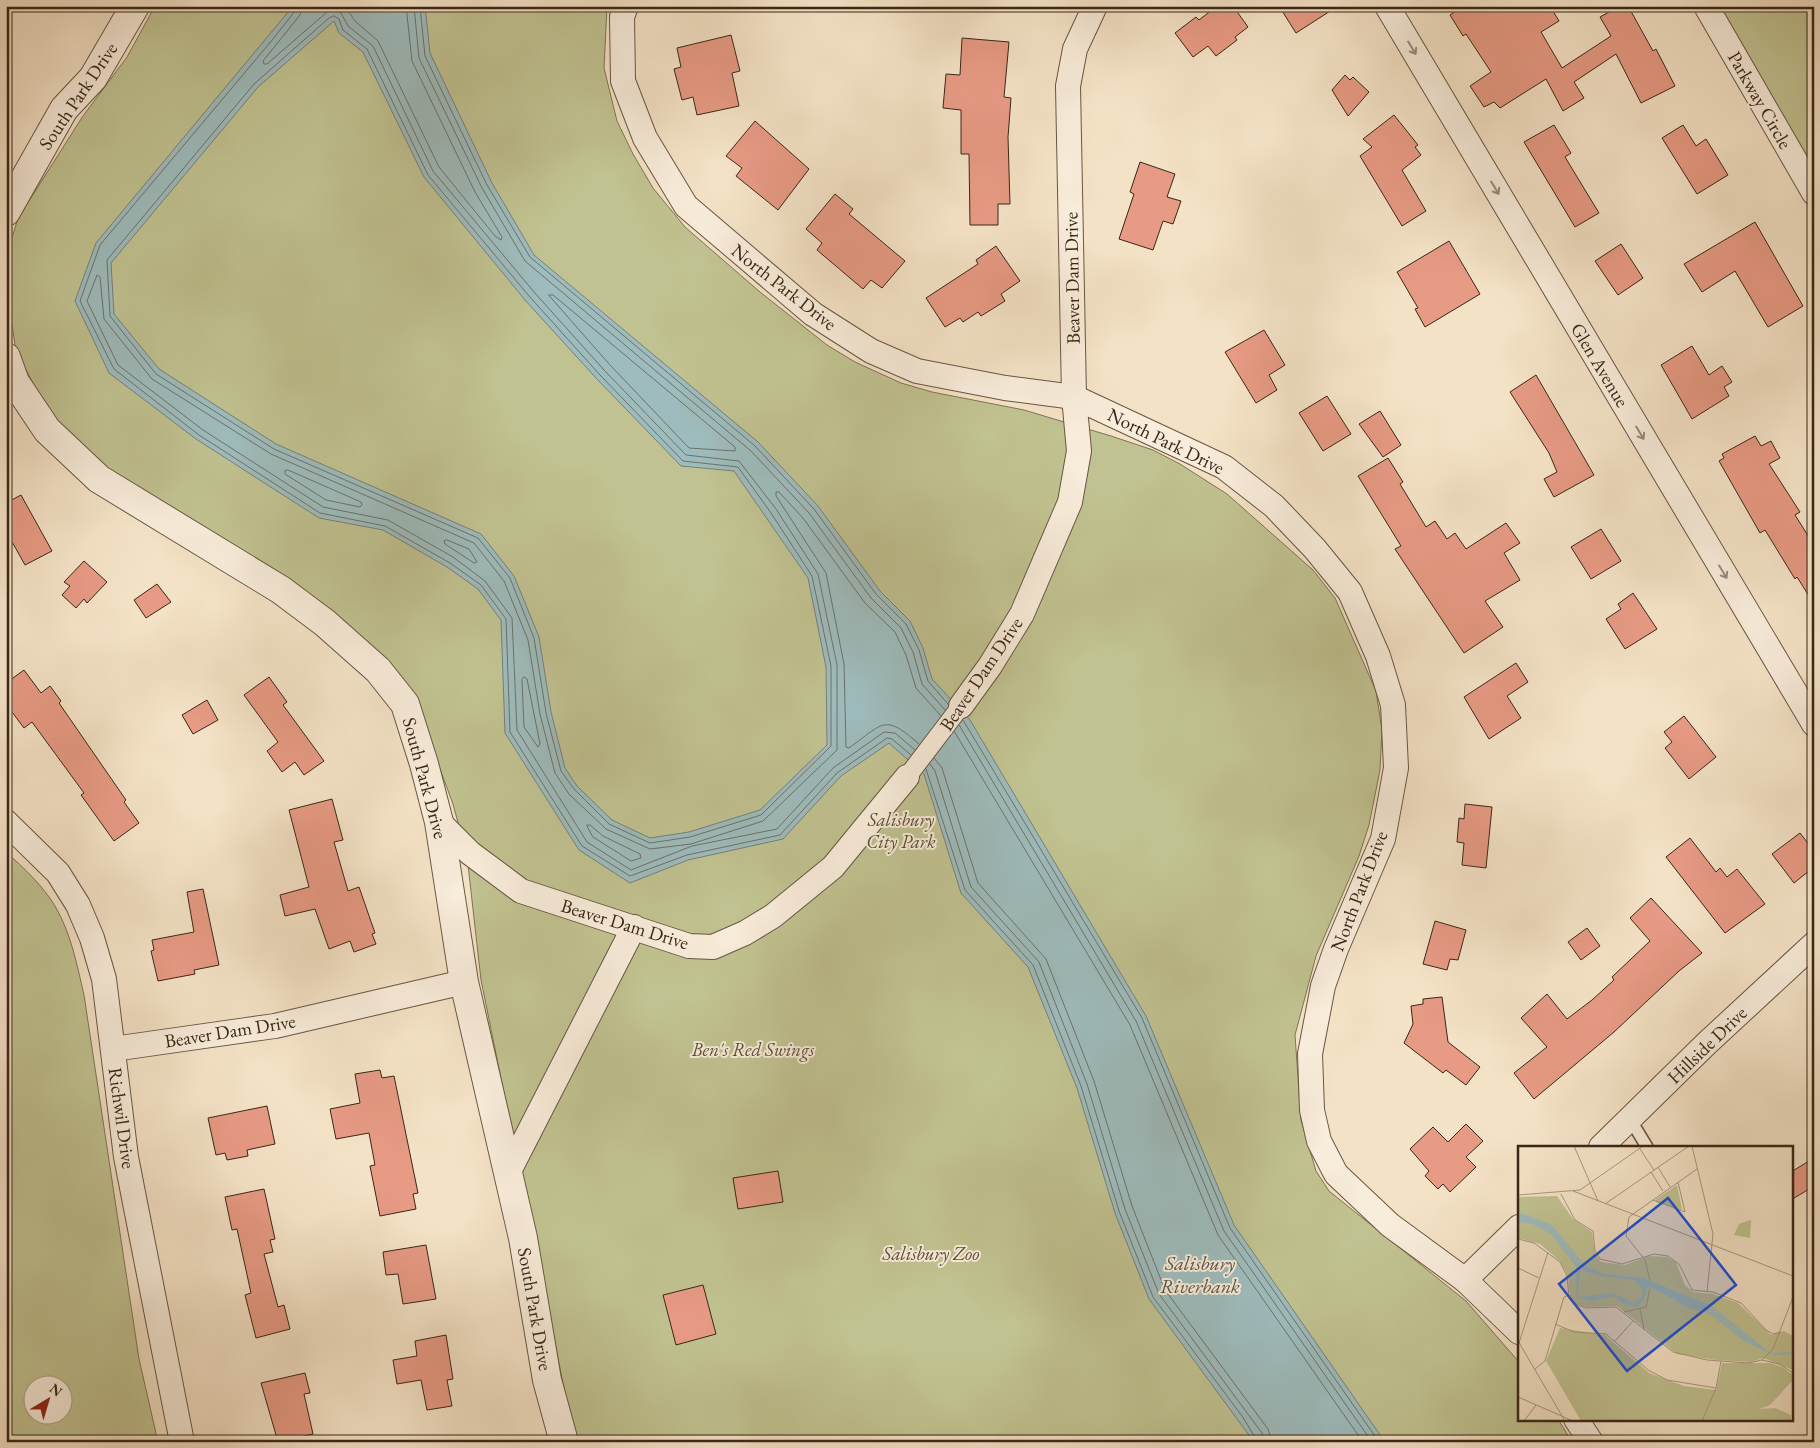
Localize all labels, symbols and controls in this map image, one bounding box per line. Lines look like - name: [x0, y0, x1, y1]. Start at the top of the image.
- street label: South Park Drive: [33, 37, 123, 155]
- one-way arrow: [1407, 41, 1417, 55]
- street label: Parkway Circle: [1722, 47, 1798, 153]
- one-way arrow: [1490, 180, 1500, 194]
- street label: Beaver Dam Drive: [1058, 212, 1086, 344]
- street label: North Park Drive: [726, 238, 842, 336]
- street label: Glen Avenue: [1565, 318, 1635, 412]
- street label: North Park Drive: [1103, 402, 1229, 480]
- one-way arrow: [1636, 425, 1646, 439]
- one-way arrow: [1719, 565, 1729, 579]
- street label: Beaver Dam Drive: [934, 612, 1028, 736]
- street label: South Park Drive: [397, 715, 453, 841]
- park label: Salisbury City Park: [866, 807, 936, 854]
- street label: North Park Drive: [1325, 827, 1393, 955]
- street label: Beaver Dam Drive: [558, 893, 692, 955]
- street label: Hillside Drive: [1662, 1001, 1752, 1089]
- street label: Beaver Dam Drive: [163, 1008, 297, 1054]
- park label: Ben's Red Swings: [691, 1037, 815, 1062]
- street label: Richwil Drive: [103, 1066, 141, 1170]
- inset map: [1518, 1146, 1792, 1420]
- park label: Salisbury Zoo: [882, 1241, 979, 1266]
- street label: South Park Drive: [512, 1245, 558, 1373]
- water label: Salisbury Riverbank: [1160, 1250, 1240, 1299]
- north arrow: [22, 1376, 72, 1426]
- text: N: [46, 1379, 67, 1401]

